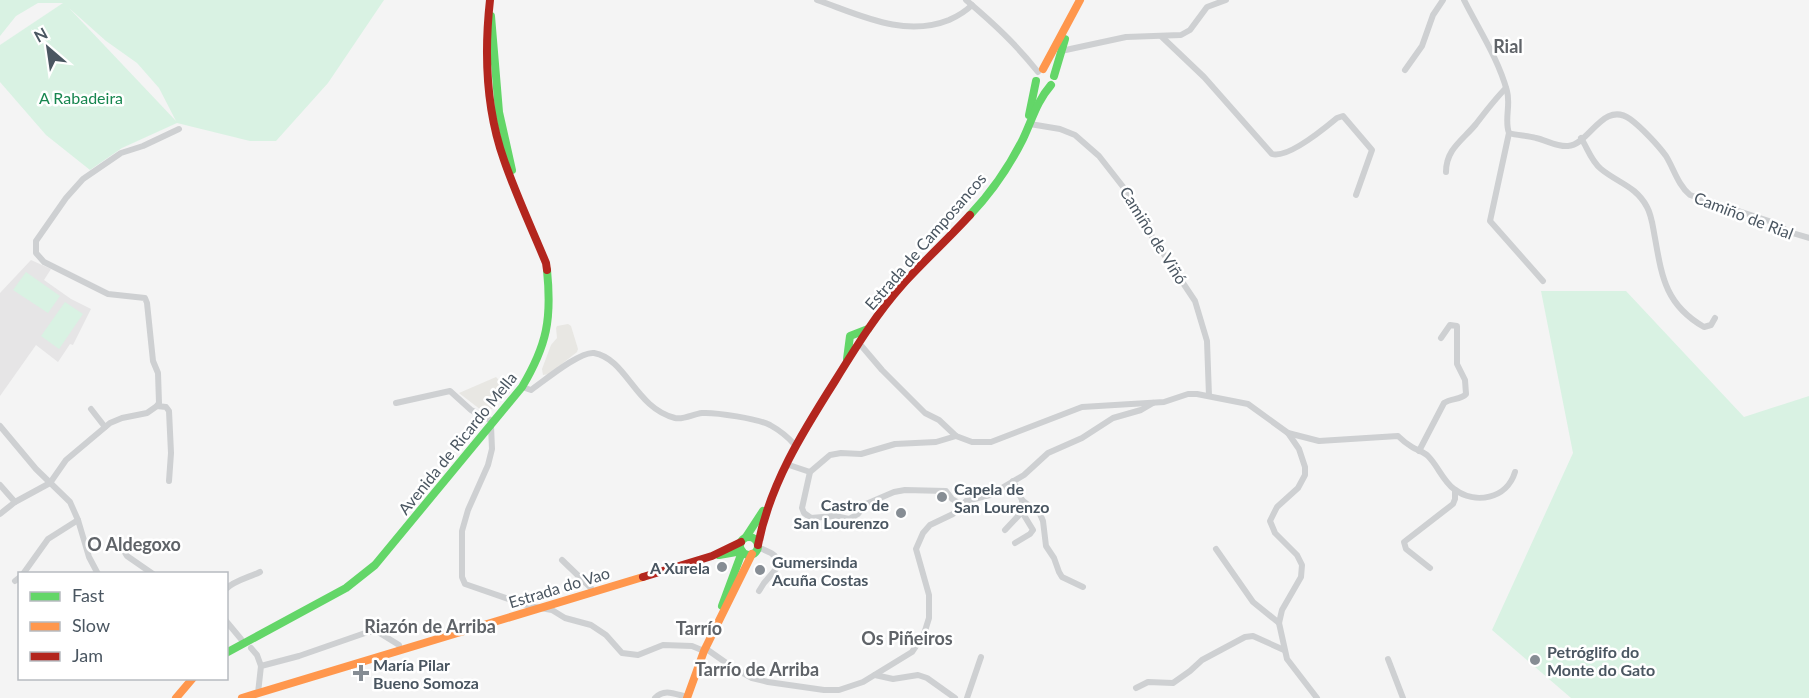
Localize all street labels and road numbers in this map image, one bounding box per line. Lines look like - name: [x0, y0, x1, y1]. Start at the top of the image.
- street label: Estrada de Camposancos: [860, 169, 990, 313]
- street label: Camiño de Viñó: [1116, 183, 1192, 287]
- street label: Camiño de Rial: [1692, 187, 1796, 243]
- street label: Avenida de Ricardo Mella: [394, 368, 520, 518]
- street label: Estrada do Vao: [506, 563, 612, 611]

